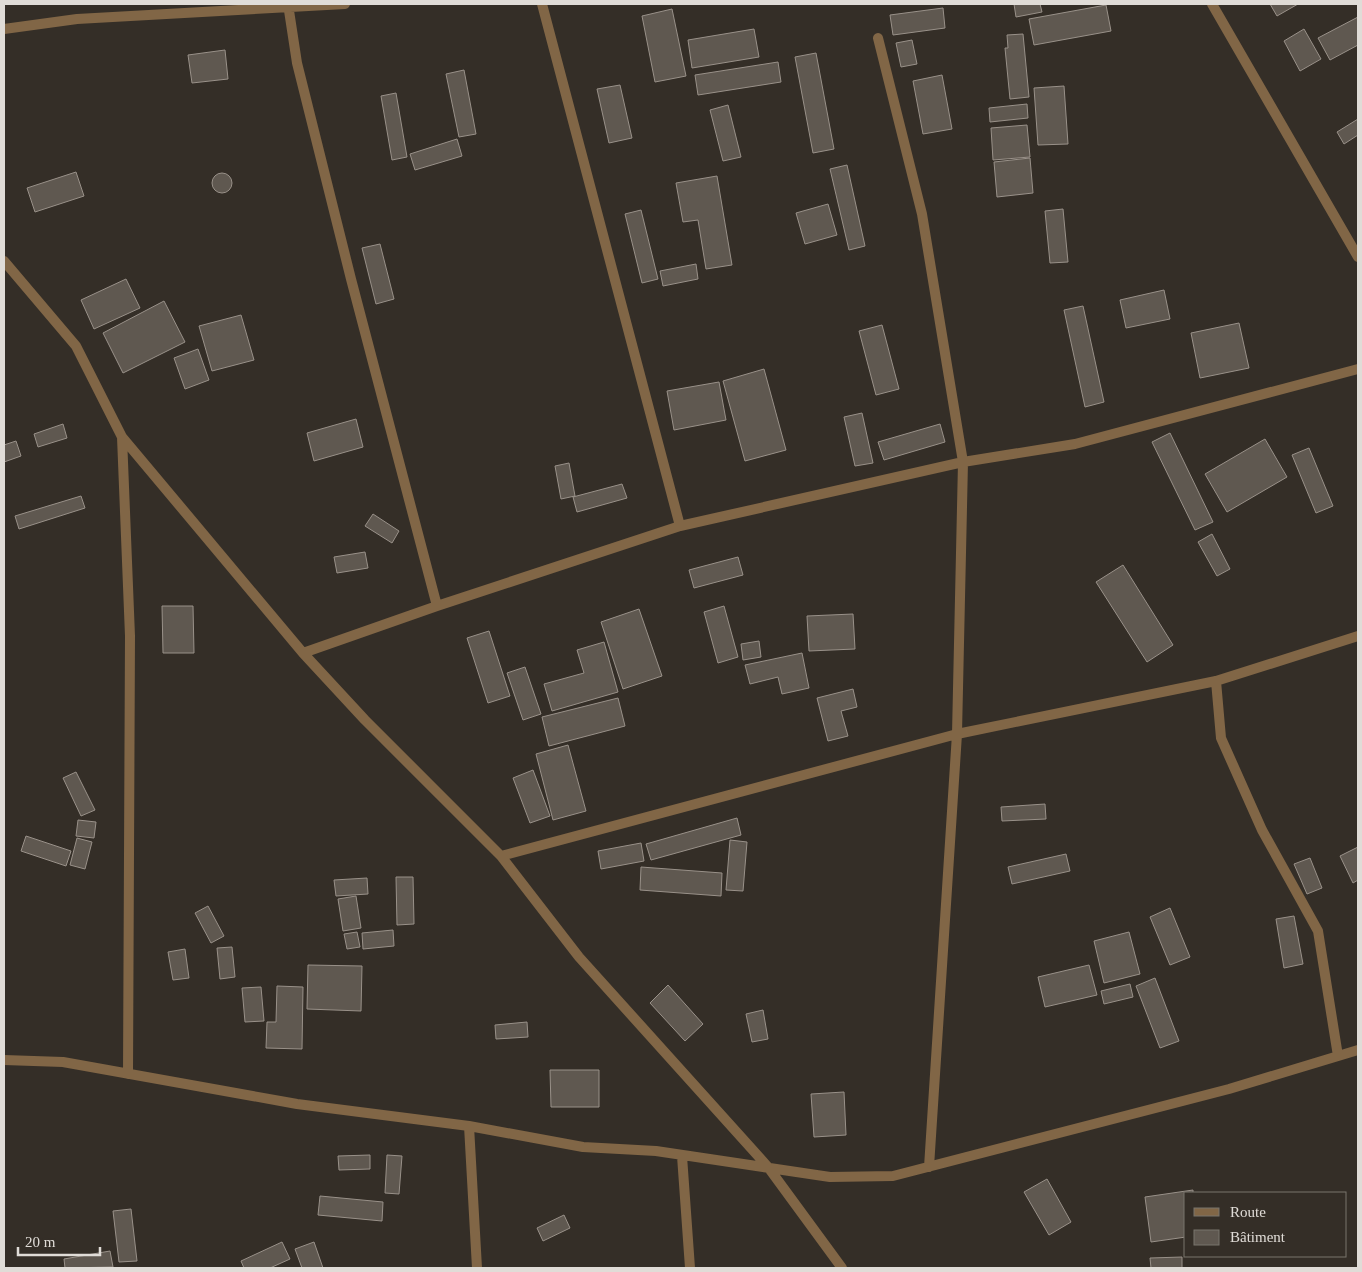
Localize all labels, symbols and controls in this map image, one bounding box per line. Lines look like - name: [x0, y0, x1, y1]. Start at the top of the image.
- legend: [1184, 1192, 1347, 1257]
- text: Route: [1230, 1204, 1266, 1220]
- scale bar: [18, 1224, 100, 1256]
- text: Bâtiment: [1230, 1229, 1286, 1245]
- text: 20 m: [25, 1234, 56, 1250]

